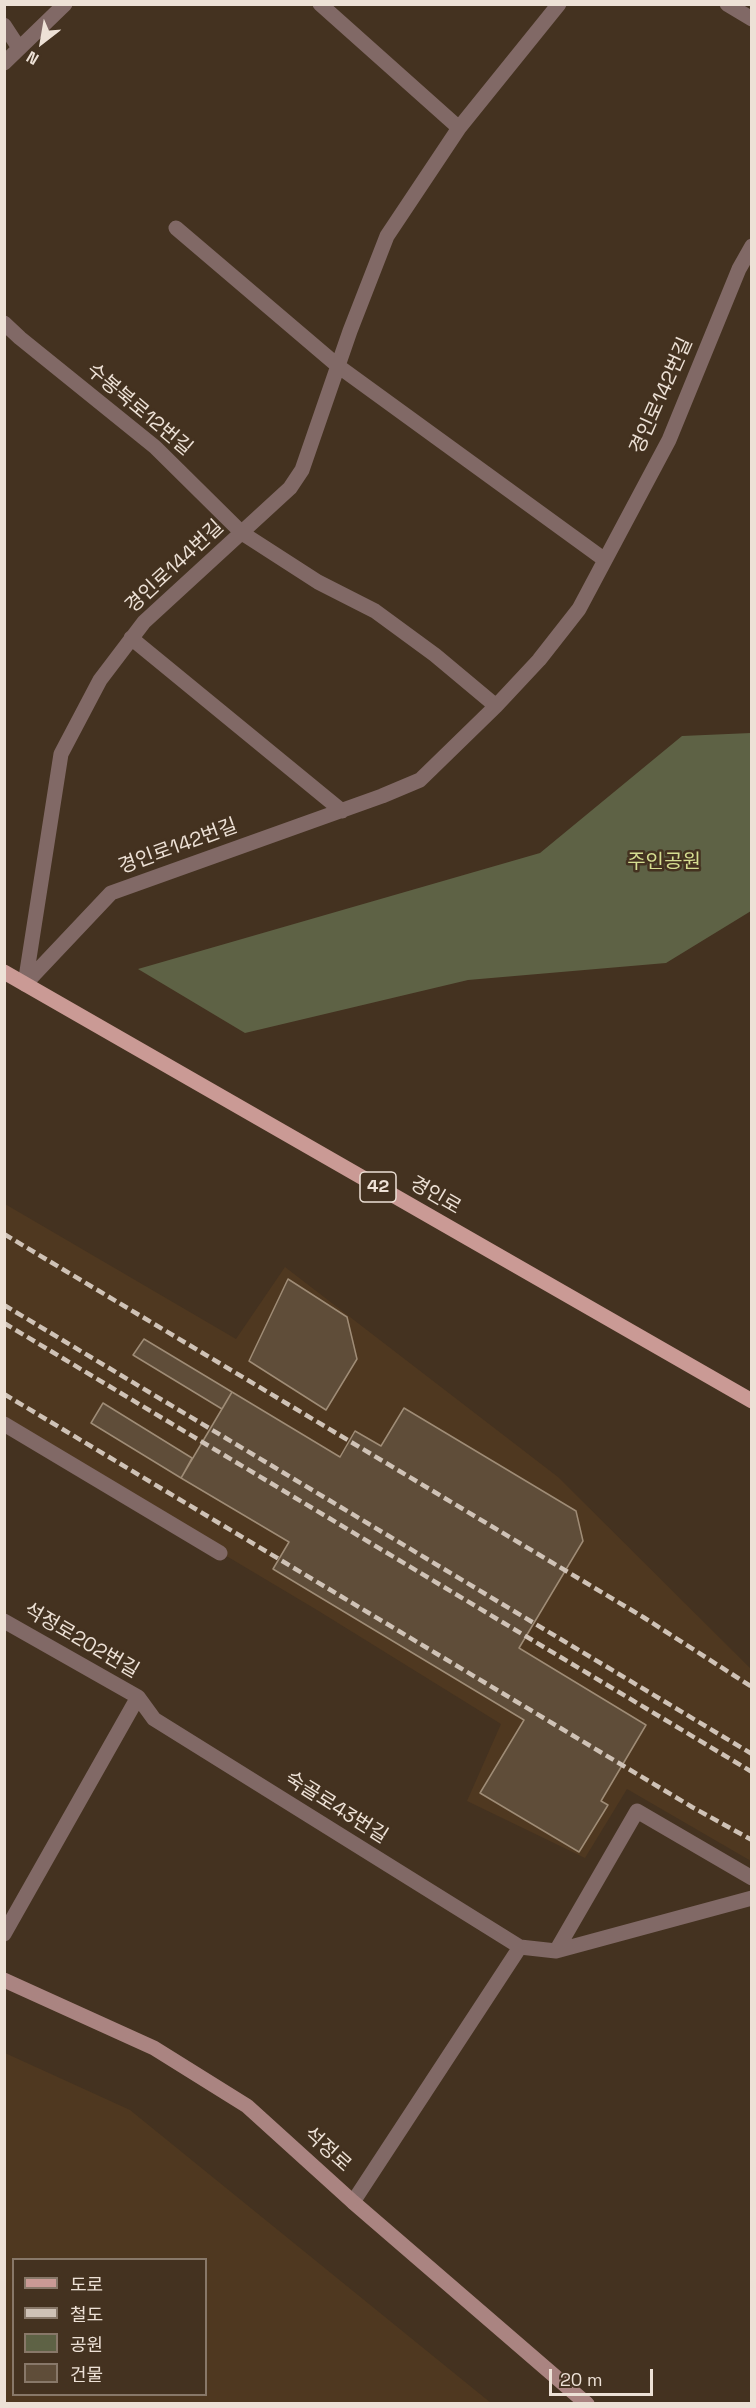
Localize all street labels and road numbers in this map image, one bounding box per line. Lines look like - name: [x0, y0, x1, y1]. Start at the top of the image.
- street label: 경인로142번길: [626, 334, 698, 458]
- street label: 수봉북로12번길: [81, 359, 197, 461]
- street label: 경인로144번길: [121, 515, 229, 619]
- street label: 경인로142번길: [115, 814, 241, 880]
- road number: 42: [360, 1172, 396, 1202]
- street label: 경인로: [405, 1172, 465, 1220]
- street label: 석정로202번길: [19, 1598, 143, 1684]
- street label: 숙골로43번길: [280, 1767, 392, 1849]
- street label: 석정로: [298, 2123, 356, 2177]

